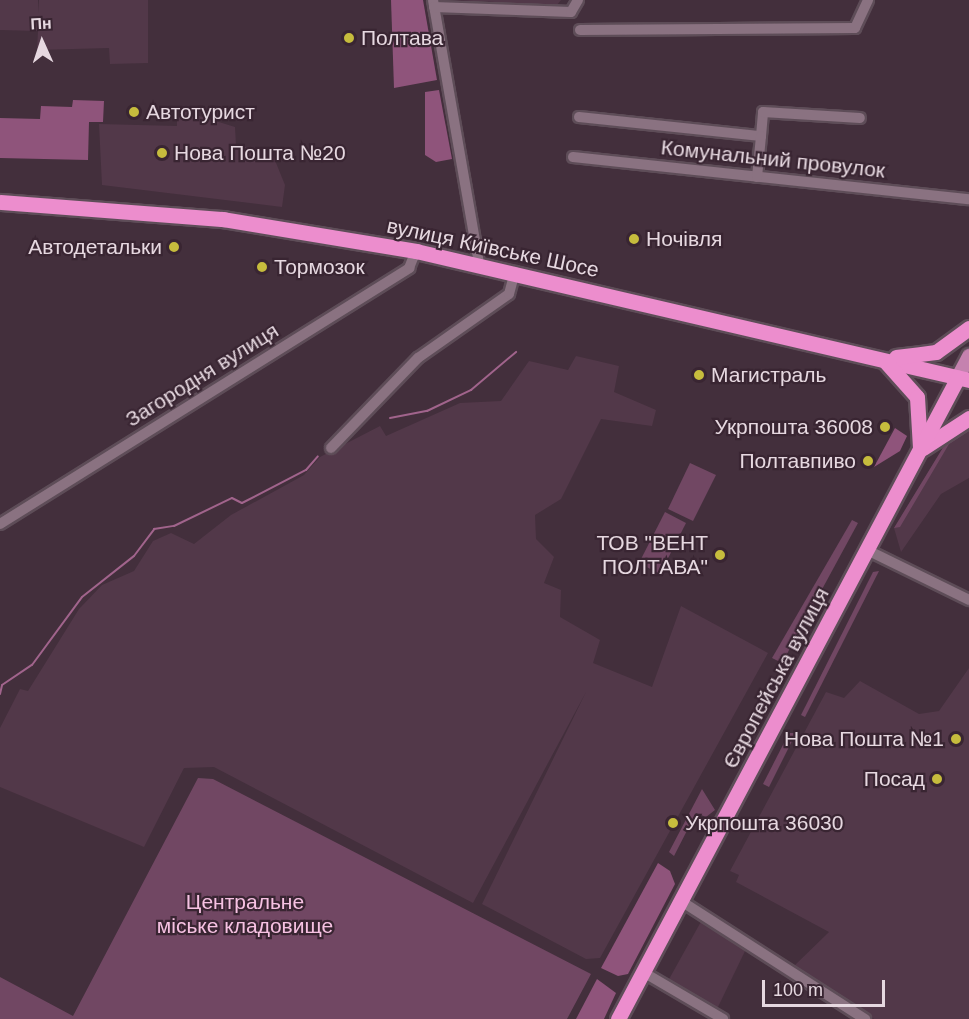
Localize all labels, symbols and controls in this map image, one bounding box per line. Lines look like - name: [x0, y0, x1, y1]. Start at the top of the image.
- north arrow: [12, 12, 72, 72]
- text: Пн: [30, 14, 52, 33]
- place label: Полтава: [361, 25, 443, 51]
- marker: Полтава: [342, 31, 356, 45]
- place label: Автотурист: [146, 99, 255, 125]
- marker: Автотурист: [127, 105, 141, 119]
- street label: Комунальний провулок: [660, 135, 886, 183]
- place label: Нова Пошта №20: [174, 140, 346, 166]
- marker: Нова Пошта №20: [155, 146, 169, 160]
- street label: вулиця Київське Шосе: [385, 213, 601, 283]
- place label: Ночівля: [646, 226, 722, 252]
- marker: Ночівля: [627, 232, 641, 246]
- place label: Автодетальки: [28, 234, 162, 260]
- marker: Автодетальки: [167, 240, 181, 254]
- place label: Тормозок: [274, 254, 365, 280]
- marker: Тормозок: [255, 260, 269, 274]
- street label: Загородня вулиця: [121, 318, 283, 432]
- place label: Магистраль: [711, 362, 826, 388]
- marker: Магистраль: [692, 368, 706, 382]
- place label: Укрпошта 36008: [715, 414, 873, 440]
- marker: Укрпошта 36008: [878, 420, 892, 434]
- place label: Полтавпиво: [740, 448, 856, 474]
- marker: Полтавпиво: [861, 454, 875, 468]
- place label: ТОВ "ВЕНТ ПОЛТАВА": [596, 530, 708, 580]
- marker: ТОВ "ВЕНТ ПОЛТАВА": [713, 548, 727, 562]
- street label: Європейська вулиця: [718, 583, 834, 773]
- place label: Нова Пошта №1: [784, 726, 944, 752]
- marker: Нова Пошта №1: [949, 732, 963, 746]
- place label: Посад: [864, 766, 925, 792]
- marker: Посад: [930, 772, 944, 786]
- place label: Укрпошта 36030: [685, 810, 843, 836]
- marker: Укрпошта 36030: [666, 816, 680, 830]
- park label: Центральне міське кладовище: [157, 889, 333, 939]
- scale bar: [765, 968, 888, 1006]
- text: 100 m: [773, 980, 823, 1000]

